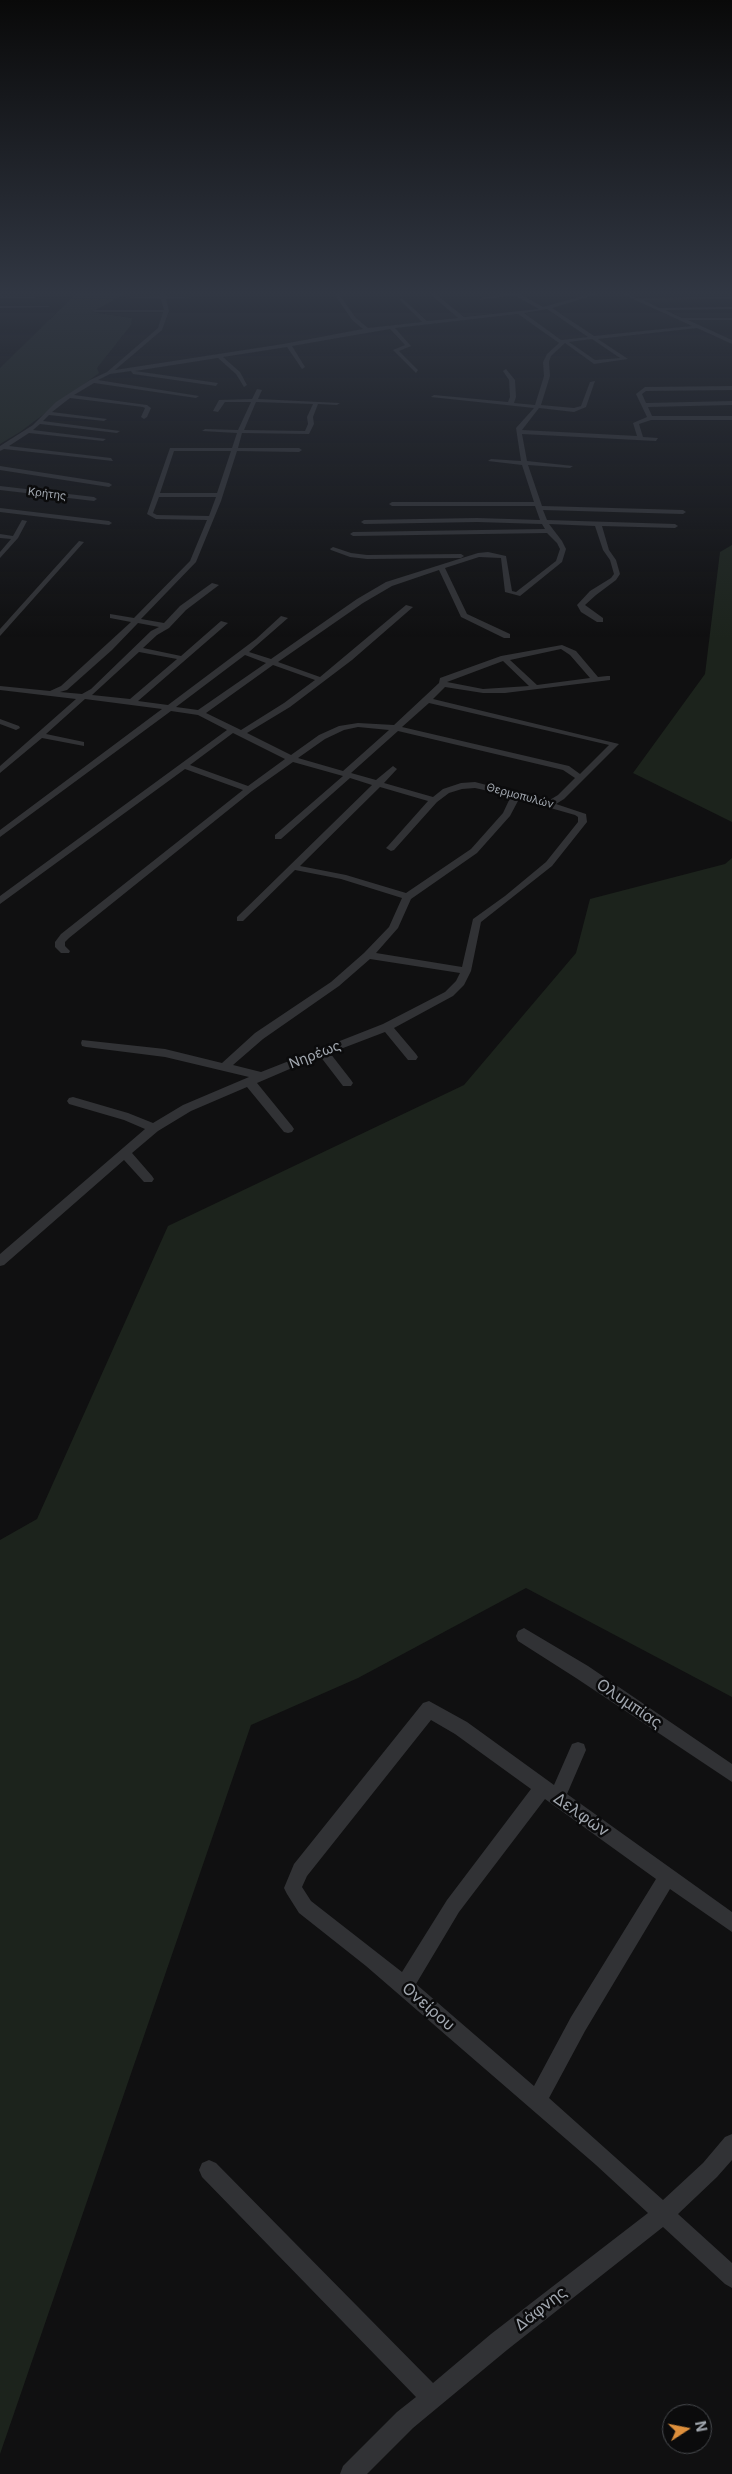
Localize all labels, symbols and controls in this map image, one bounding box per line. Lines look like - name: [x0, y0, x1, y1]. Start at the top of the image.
- street label: Κρήτης: [27, 485, 67, 503]
- street label: Θερμοπυλών: [485, 781, 555, 811]
- street label: Νηρέως: [287, 1037, 343, 1073]
- street label: Ολυμπίας: [592, 1675, 666, 1733]
- street label: Δελφών: [549, 1789, 613, 1841]
- street label: Ονείρου: [398, 1979, 458, 2035]
- street label: Δάφνης: [511, 2283, 571, 2335]
- north arrow: [662, 2404, 712, 2454]
- text: N: [692, 2419, 711, 2433]

